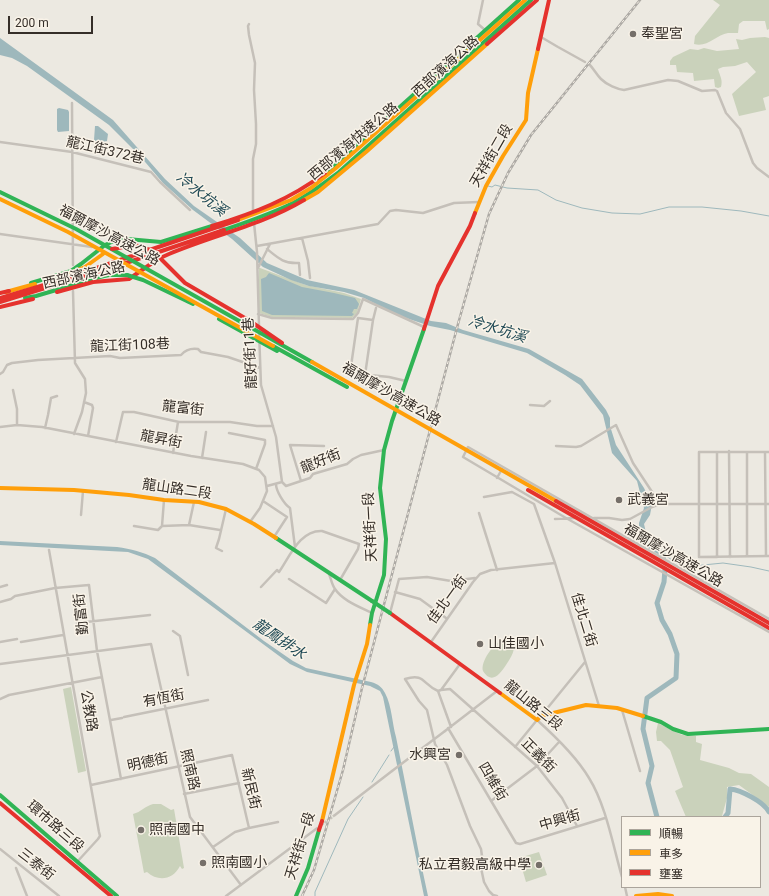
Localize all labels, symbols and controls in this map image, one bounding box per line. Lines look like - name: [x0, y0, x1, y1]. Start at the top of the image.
- scale bar: [10, 8, 95, 34]
- text: 200 m: [15, 16, 49, 30]
- place label: 奉聖宮: [641, 26, 683, 42]
- marker: 奉聖宮: [628, 29, 638, 39]
- street label: 西部濱海公路: [409, 33, 483, 101]
- street label: 西部濱海快速公路: [306, 100, 402, 184]
- street label: 天祥街二段: [467, 121, 517, 191]
- street label: 龍江街372巷: [64, 134, 146, 168]
- water label: 冷水坑溪: [172, 169, 230, 221]
- street label: 福爾摩沙高速公路: [56, 202, 162, 270]
- street label: 西部濱海公路: [41, 259, 127, 293]
- water label: 冷水坑溪: [466, 313, 528, 347]
- street label: 龍好街11巷: [241, 317, 261, 389]
- street label: 龍江街108巷: [90, 336, 170, 356]
- street label: 福爾摩沙高速公路: [338, 360, 444, 430]
- street label: 龍富街: [161, 398, 205, 420]
- street label: 龍昇街: [139, 428, 183, 452]
- street label: 龍好街: [298, 446, 344, 478]
- street label: 龍山路二段: [141, 477, 213, 503]
- street label: 天祥街一段: [361, 492, 381, 562]
- place label: 武義宮: [627, 492, 669, 508]
- marker: 武義宮: [614, 495, 624, 505]
- street label: 福爾摩沙高速公路: [620, 521, 726, 591]
- street label: 佳北一街: [425, 572, 471, 628]
- street label: 佳北二街: [567, 591, 599, 649]
- street label: 勤富街: [71, 592, 93, 636]
- water label: 龍鳳排水: [249, 616, 309, 664]
- place label: 山佳國小: [488, 636, 544, 652]
- marker: 山佳國小: [475, 639, 485, 649]
- street label: 龍山路三段: [501, 677, 565, 735]
- street label: 有恆街: [142, 687, 186, 711]
- street label: 公教路: [76, 689, 100, 733]
- street label: 正義街: [517, 735, 559, 777]
- place label: 水興宮: [409, 747, 451, 763]
- street label: 照南路: [176, 748, 202, 792]
- street label: 明德街: [126, 750, 170, 776]
- marker: 水興宮: [454, 750, 464, 760]
- street label: 四維街: [474, 760, 510, 804]
- street label: 新民街: [237, 767, 263, 811]
- street label: 環市路三段: [23, 798, 87, 856]
- street label: 中興街: [537, 807, 583, 835]
- street label: 天祥街一段: [283, 810, 319, 882]
- legend: [621, 816, 761, 888]
- place label: 照南國中: [149, 822, 205, 838]
- marker: 照南國中: [136, 825, 146, 835]
- text: 順暢: [659, 827, 683, 841]
- street label: 三泰街: [14, 845, 58, 885]
- text: 車多: [659, 847, 683, 861]
- place label: 照南國小: [211, 855, 267, 871]
- place label: 私立君毅高級中學: [419, 857, 531, 873]
- marker: 照南國小: [198, 858, 208, 868]
- marker: 私立君毅高級中學: [534, 860, 544, 870]
- text: 壅塞: [659, 867, 683, 881]

